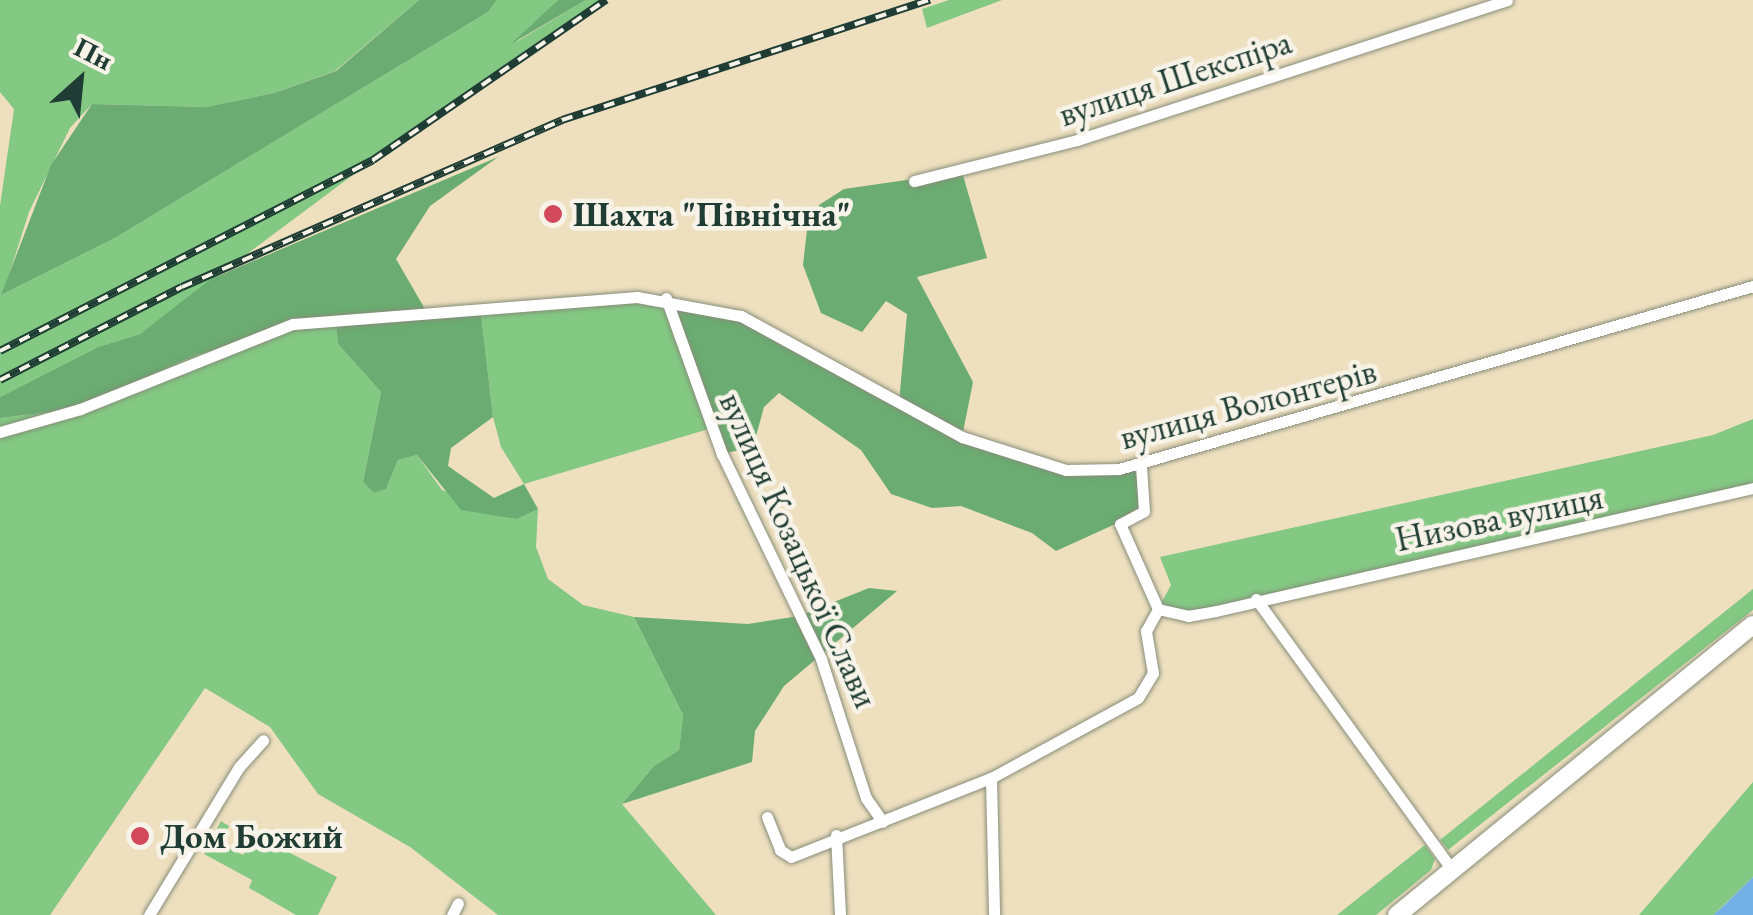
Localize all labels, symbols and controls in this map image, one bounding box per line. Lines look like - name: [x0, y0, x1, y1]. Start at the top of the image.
- street label: вулиця Шекспіра: [1053, 21, 1297, 135]
- text: Пн: [68, 29, 119, 78]
- north arrow: [30, 30, 130, 130]
- place label: Шахта "Північна": [573, 193, 851, 235]
- marker: Шахта "Північна": [542, 203, 564, 225]
- street label: вулиця Волонтерів: [1115, 350, 1381, 458]
- street label: вулиця Козацької Слави: [711, 386, 887, 714]
- street label: Низова вулиця: [1391, 476, 1607, 560]
- place label: Дом Божий: [160, 815, 343, 857]
- marker: Дом Божий: [129, 825, 151, 847]

